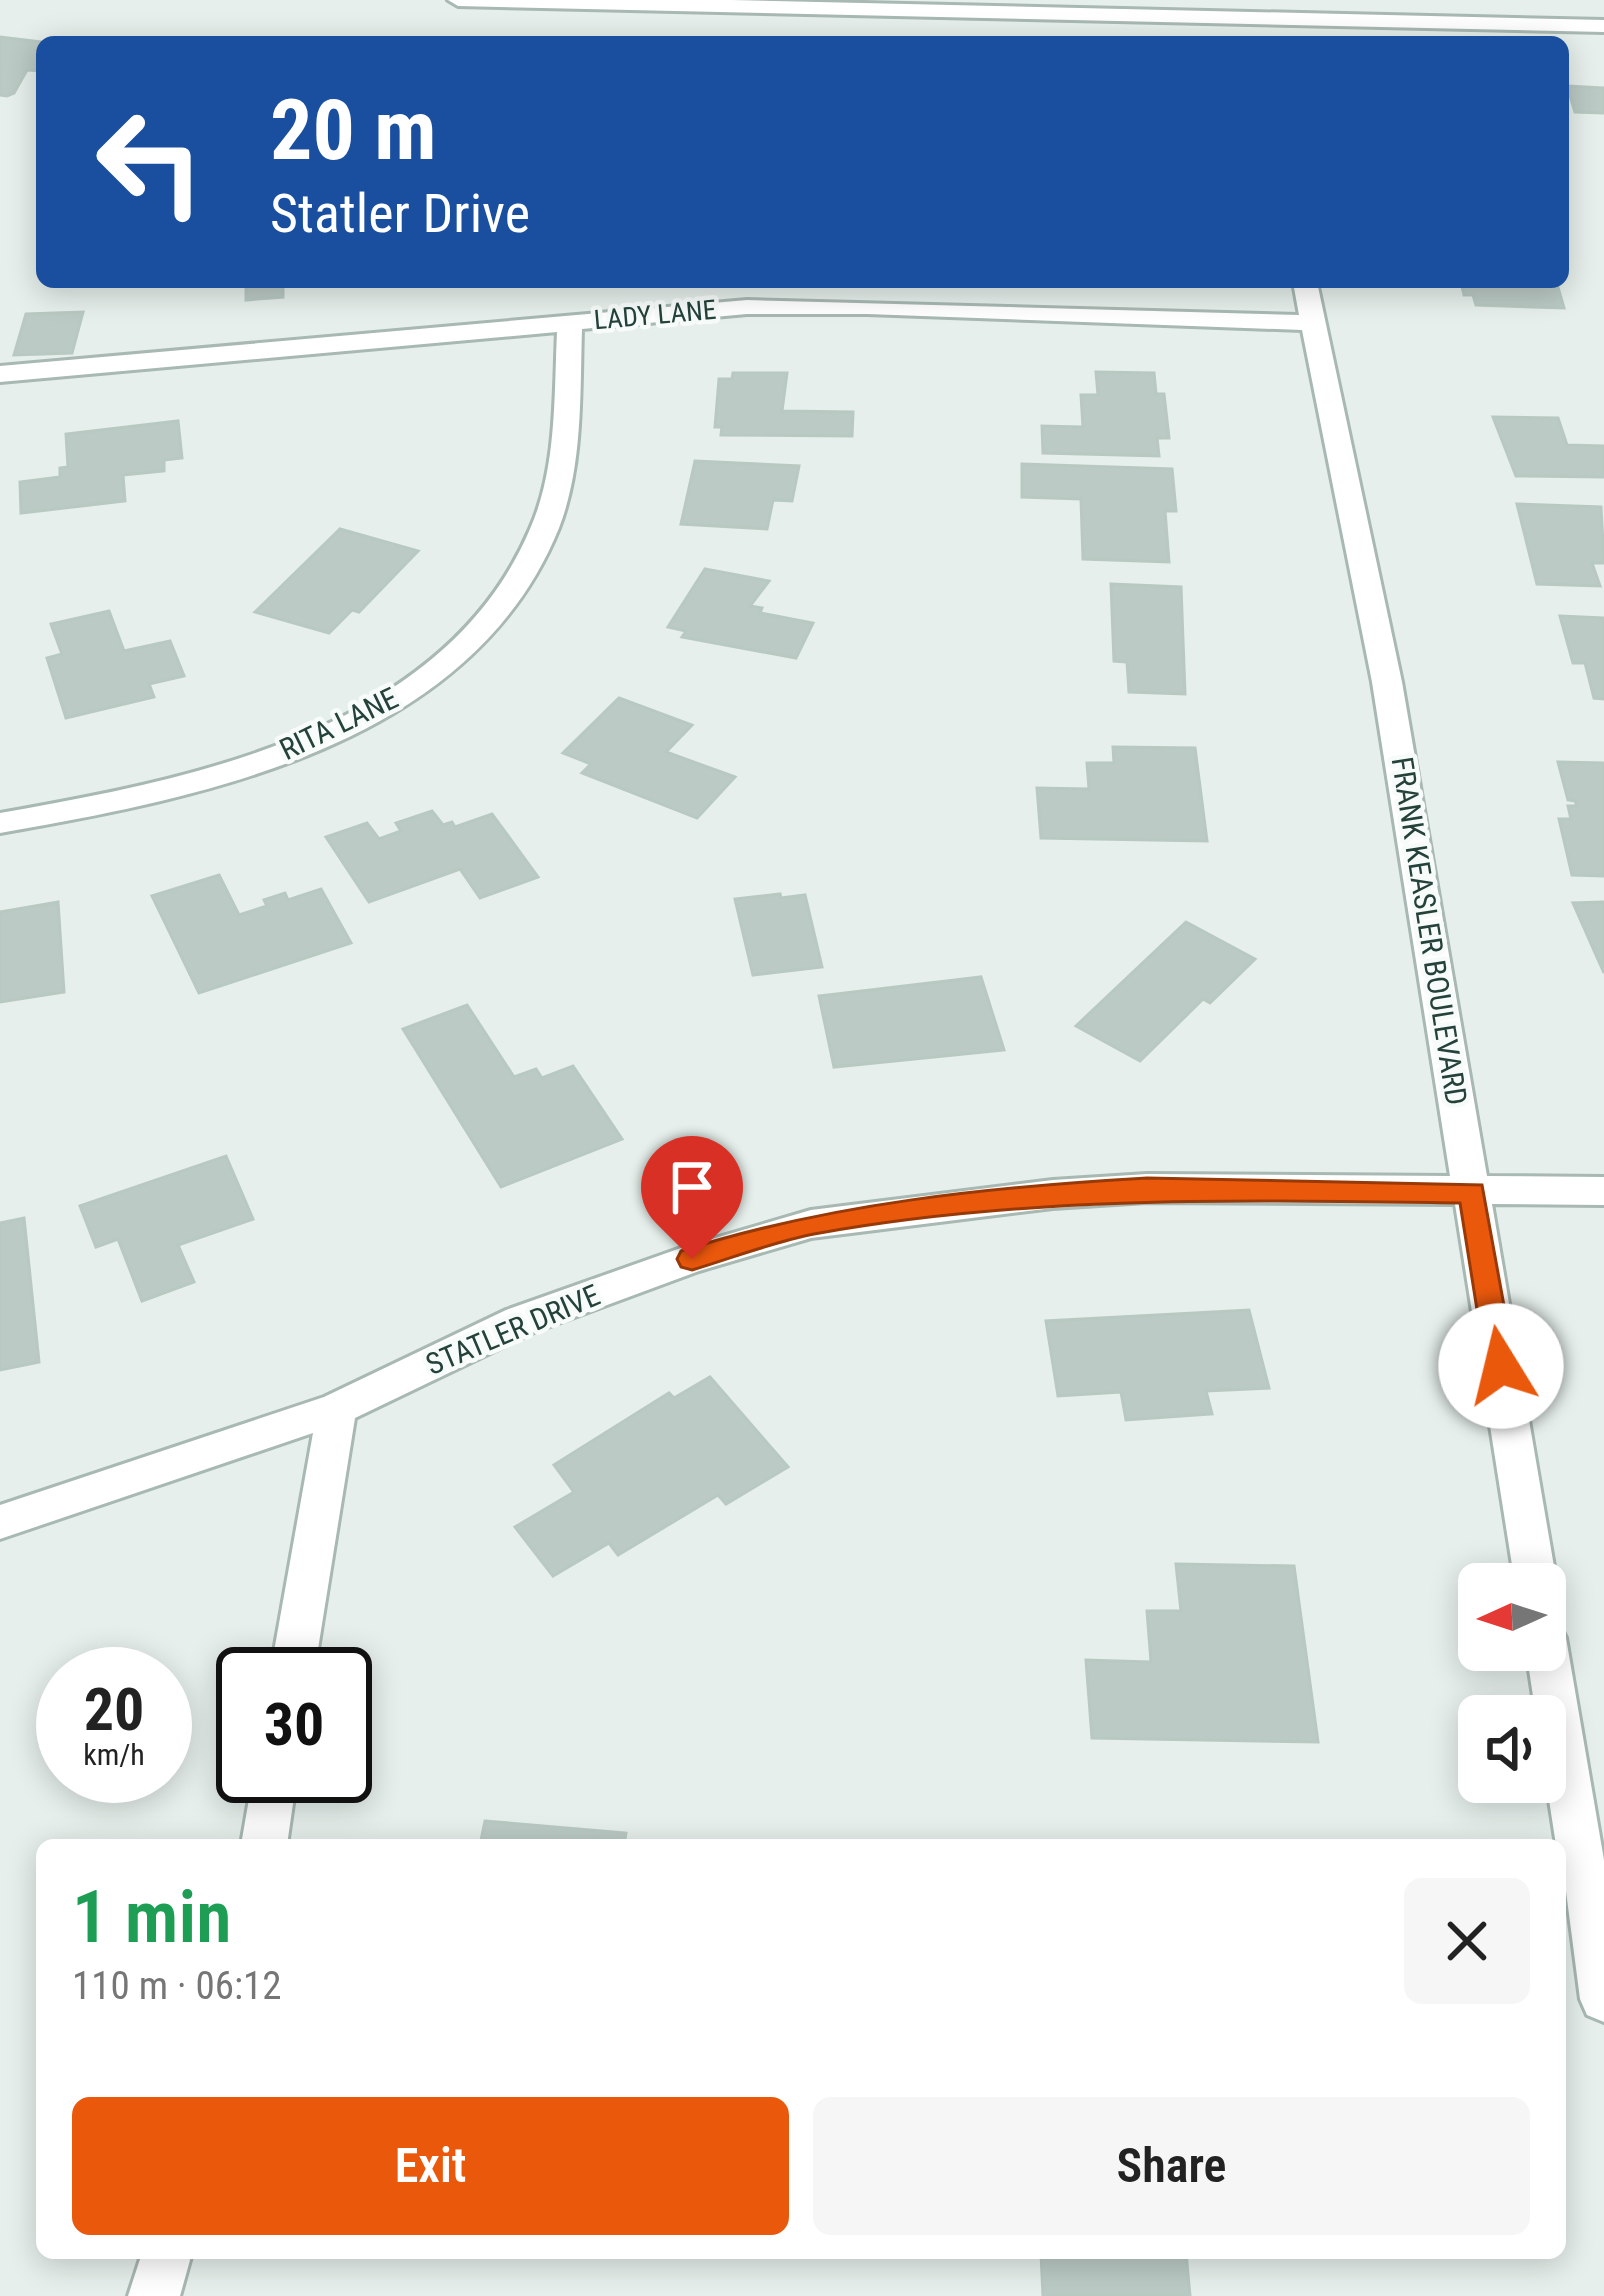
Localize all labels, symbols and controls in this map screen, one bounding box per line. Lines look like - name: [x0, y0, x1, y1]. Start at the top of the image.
- text: 20 m: [270, 81, 437, 180]
- icon: left: [72, 84, 228, 240]
- text: Statler Drive: [270, 182, 530, 245]
- street label: LADY LANE: [592, 294, 718, 336]
- street label: RITA LANE: [274, 680, 404, 767]
- street label: FRANK KEASLER BOULEVARD: [1385, 754, 1474, 1108]
- pin: [641, 1136, 743, 1259]
- icon: arrive: [659, 1154, 725, 1220]
- street label: STATLER DRIVE: [421, 1277, 605, 1382]
- position arrow: [1438, 1303, 1564, 1429]
- north arrow: [1458, 1563, 1566, 1671]
- map controls: [1458, 1563, 1566, 1803]
- speed limit sign: 30: [216, 1647, 372, 1803]
- text: 20: [84, 1674, 144, 1745]
- button: sound: [1458, 1695, 1566, 1803]
- text: km/h: [83, 1737, 145, 1772]
- text: 1 min: [72, 1875, 231, 1960]
- button: close: [1404, 1878, 1530, 2004]
- text: 110 m · 06:12: [72, 1963, 282, 2009]
- button: Exit: [72, 2097, 789, 2235]
- button: Share: [813, 2097, 1530, 2235]

